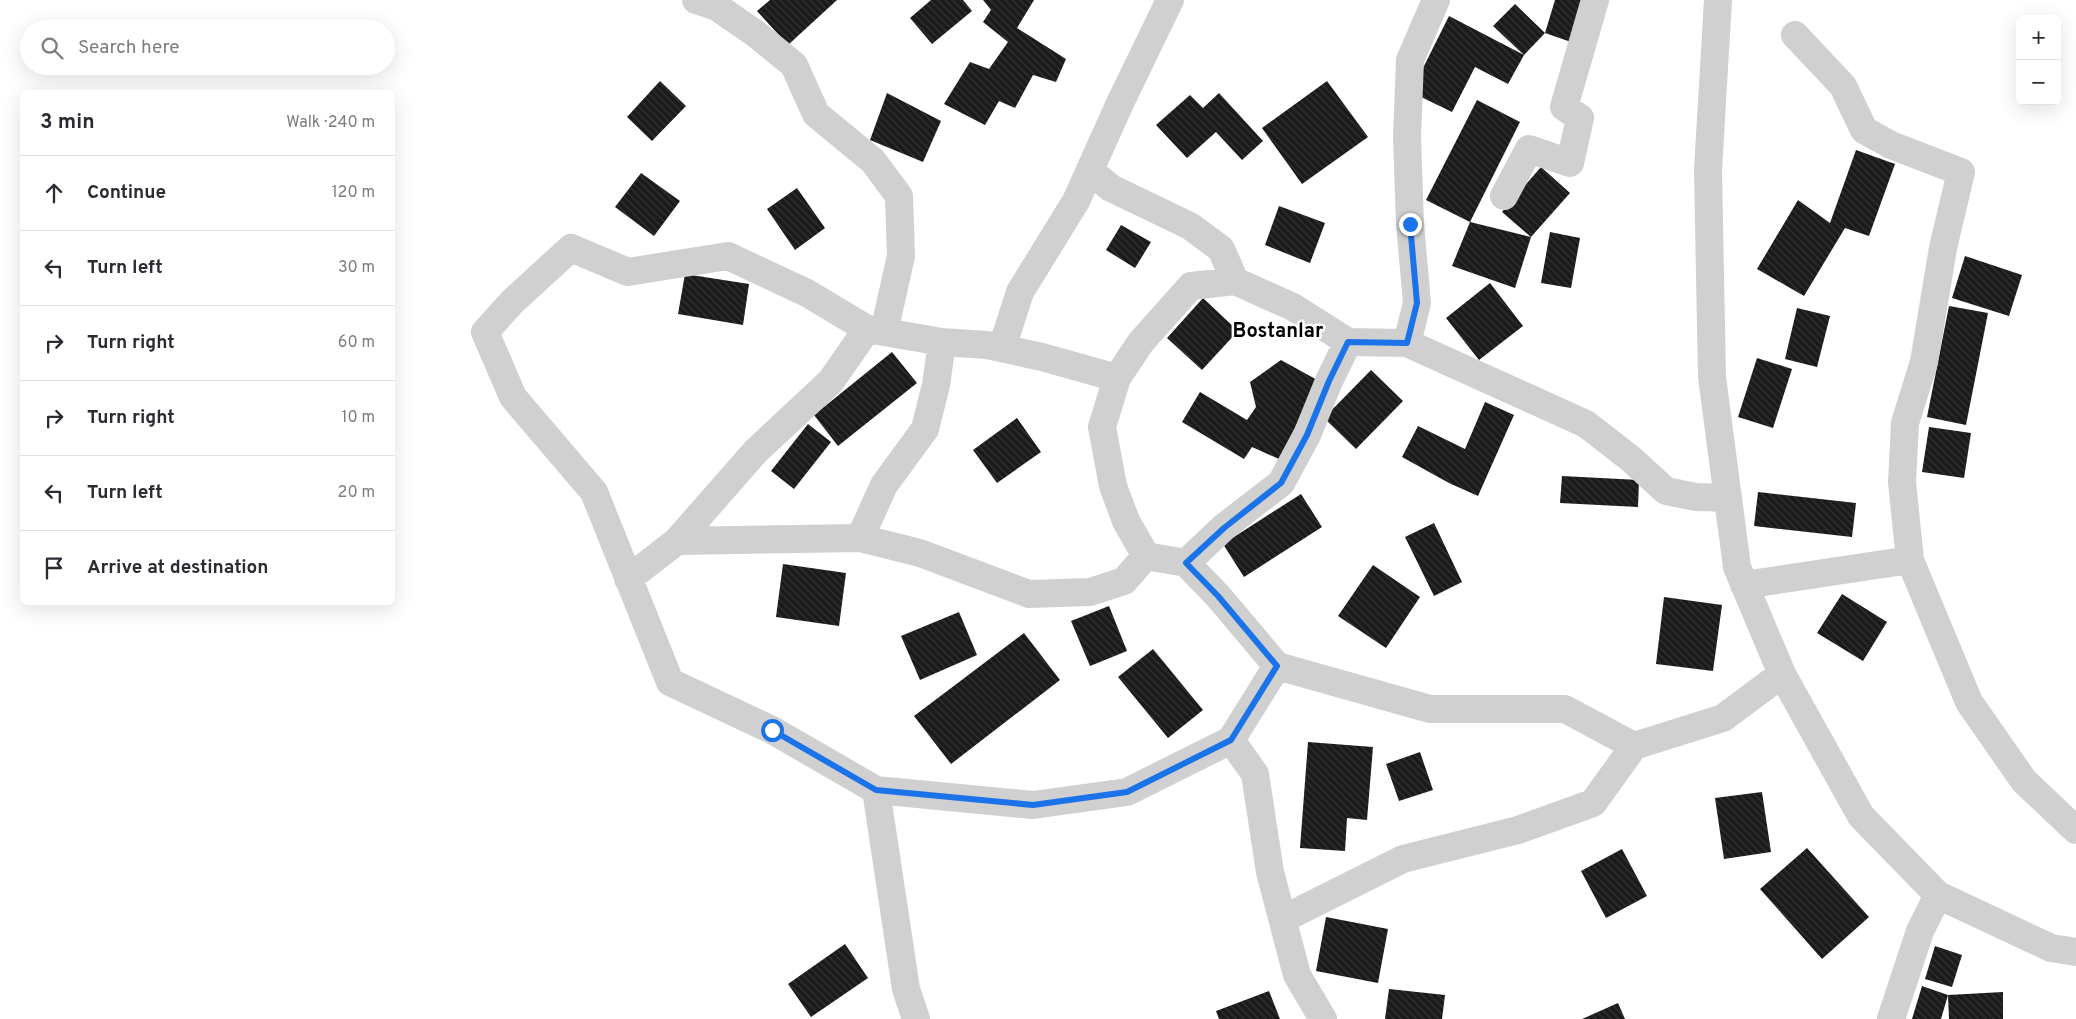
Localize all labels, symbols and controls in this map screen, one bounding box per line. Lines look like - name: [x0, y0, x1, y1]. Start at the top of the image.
- map controls: [2016, 15, 2061, 105]
- button: +: [2016, 15, 2061, 60]
- search box: [20, 20, 395, 75]
- icon: search: [38, 34, 66, 62]
- text: Search here: [78, 36, 180, 60]
- button: −: [2016, 60, 2061, 105]
- text: 3 min: [40, 109, 95, 136]
- text: Walk · 240 m: [286, 113, 375, 133]
- icon: ahead: [40, 179, 68, 207]
- text: Continue: [87, 181, 166, 205]
- text: 120 m: [332, 183, 375, 203]
- route end: [1399, 213, 1422, 236]
- icon: left: [40, 254, 68, 282]
- text: Turn left: [87, 256, 163, 280]
- text: 30 m: [338, 258, 375, 278]
- district label: Bostanlar: [1233, 319, 1324, 345]
- icon: right: [40, 329, 68, 357]
- text: Turn right: [87, 331, 175, 355]
- text: 60 m: [338, 333, 375, 353]
- icon: right: [40, 404, 68, 432]
- text: Turn right: [87, 406, 175, 430]
- text: 10 m: [341, 408, 375, 428]
- icon: left: [40, 479, 68, 507]
- text: Turn left: [87, 481, 163, 505]
- text: 20 m: [338, 483, 375, 503]
- icon: arrive: [40, 554, 68, 582]
- text: Arrive at destination: [87, 556, 268, 580]
- route start: [761, 719, 784, 742]

